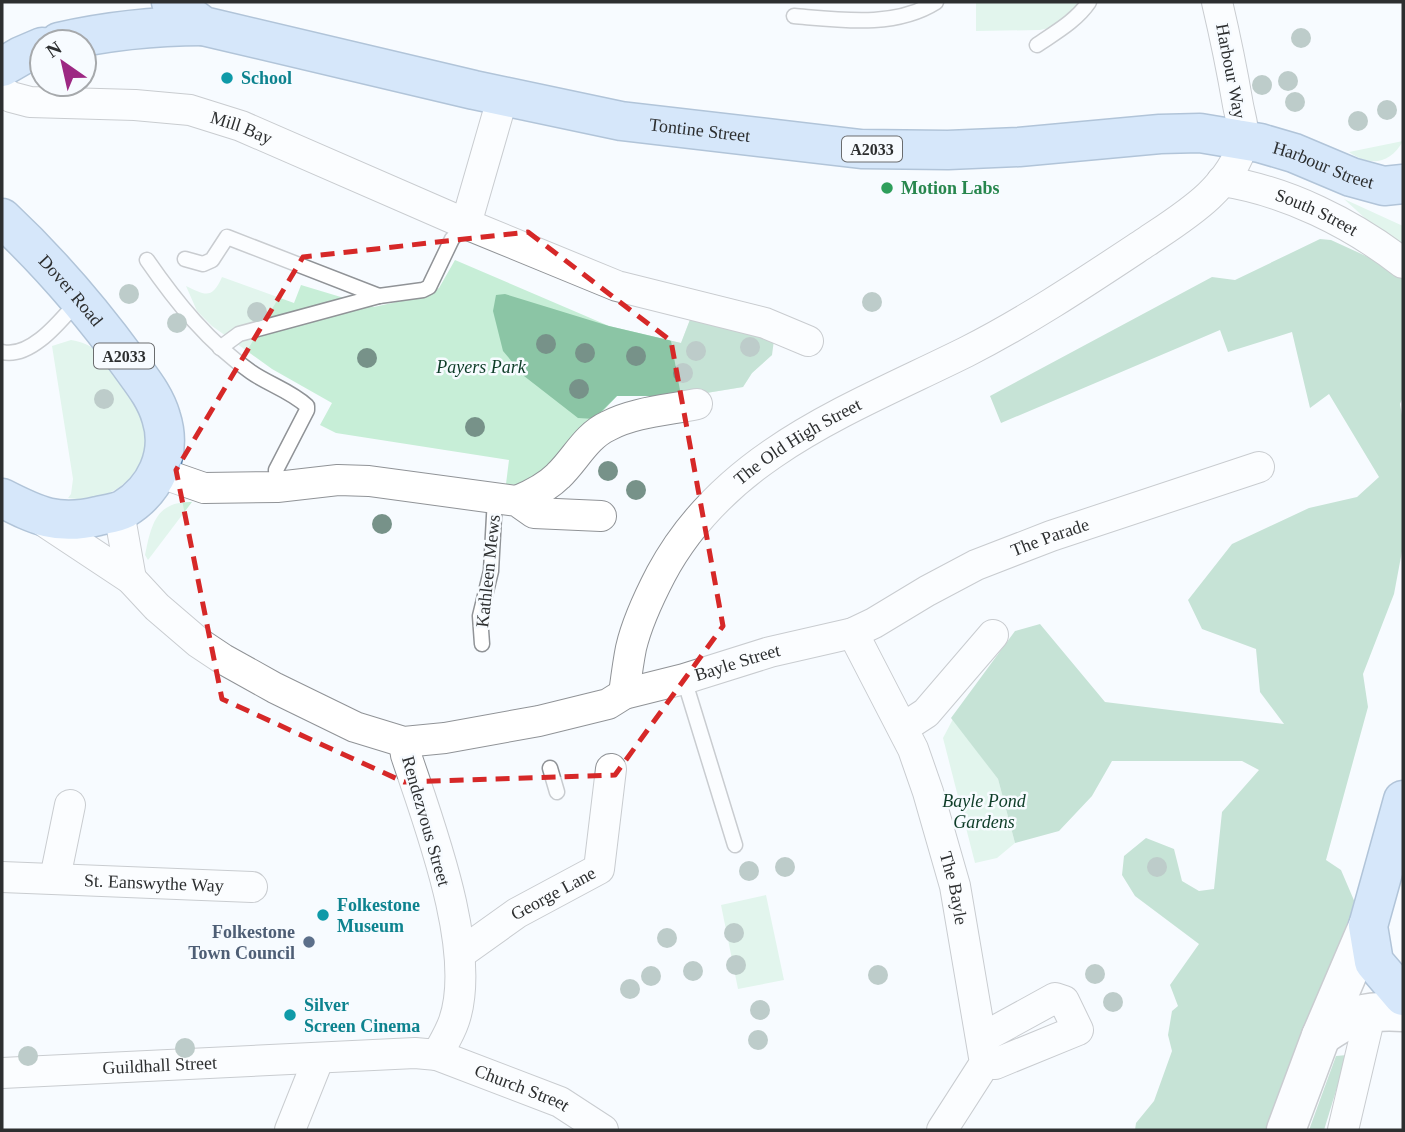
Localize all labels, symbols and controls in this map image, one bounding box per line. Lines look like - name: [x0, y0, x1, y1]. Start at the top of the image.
- street label: Harbour Way: [1212, 22, 1250, 120]
- north arrow: [28, 28, 98, 98]
- text: N: [42, 37, 66, 62]
- place label: School: [241, 68, 292, 88]
- marker: School: [219, 70, 235, 86]
- street label: Mill Bay: [208, 107, 275, 148]
- street label: Tontine Street: [648, 114, 751, 146]
- road number: A2033: [842, 136, 902, 162]
- street label: Harbour Street: [1271, 137, 1376, 193]
- place label: Motion Labs: [901, 178, 1000, 198]
- marker: Motion Labs: [879, 180, 895, 196]
- street label: South Street: [1273, 185, 1361, 240]
- street label: Dover Road: [34, 251, 107, 330]
- road number: A2033: [94, 344, 154, 368]
- park label: Payers Park: [435, 357, 527, 377]
- street label: The Old High Street: [730, 394, 864, 489]
- street label: Kathleen Mews: [472, 514, 504, 628]
- street label: The Parade: [1008, 514, 1092, 561]
- street label: Bayle Street: [692, 640, 782, 685]
- street label: Rendezvous Street: [398, 754, 454, 888]
- park label: Bayle Pond Gardens: [942, 791, 1027, 832]
- street label: The Bayle: [936, 849, 971, 926]
- street label: George Lane: [508, 863, 599, 924]
- street label: St. Eanswythe Way: [84, 870, 224, 896]
- place label: Folkestone Museum: [337, 895, 420, 936]
- marker: Folkestone Museum: [315, 907, 331, 923]
- place label: Folkestone Town Council: [188, 922, 295, 963]
- marker: Folkestone Town Council: [301, 934, 317, 950]
- place label: Silver Screen Cinema: [304, 995, 420, 1036]
- marker: Silver Screen Cinema: [282, 1007, 298, 1023]
- street label: Guildhall Street: [102, 1053, 218, 1078]
- street label: Church Street: [472, 1060, 573, 1115]

